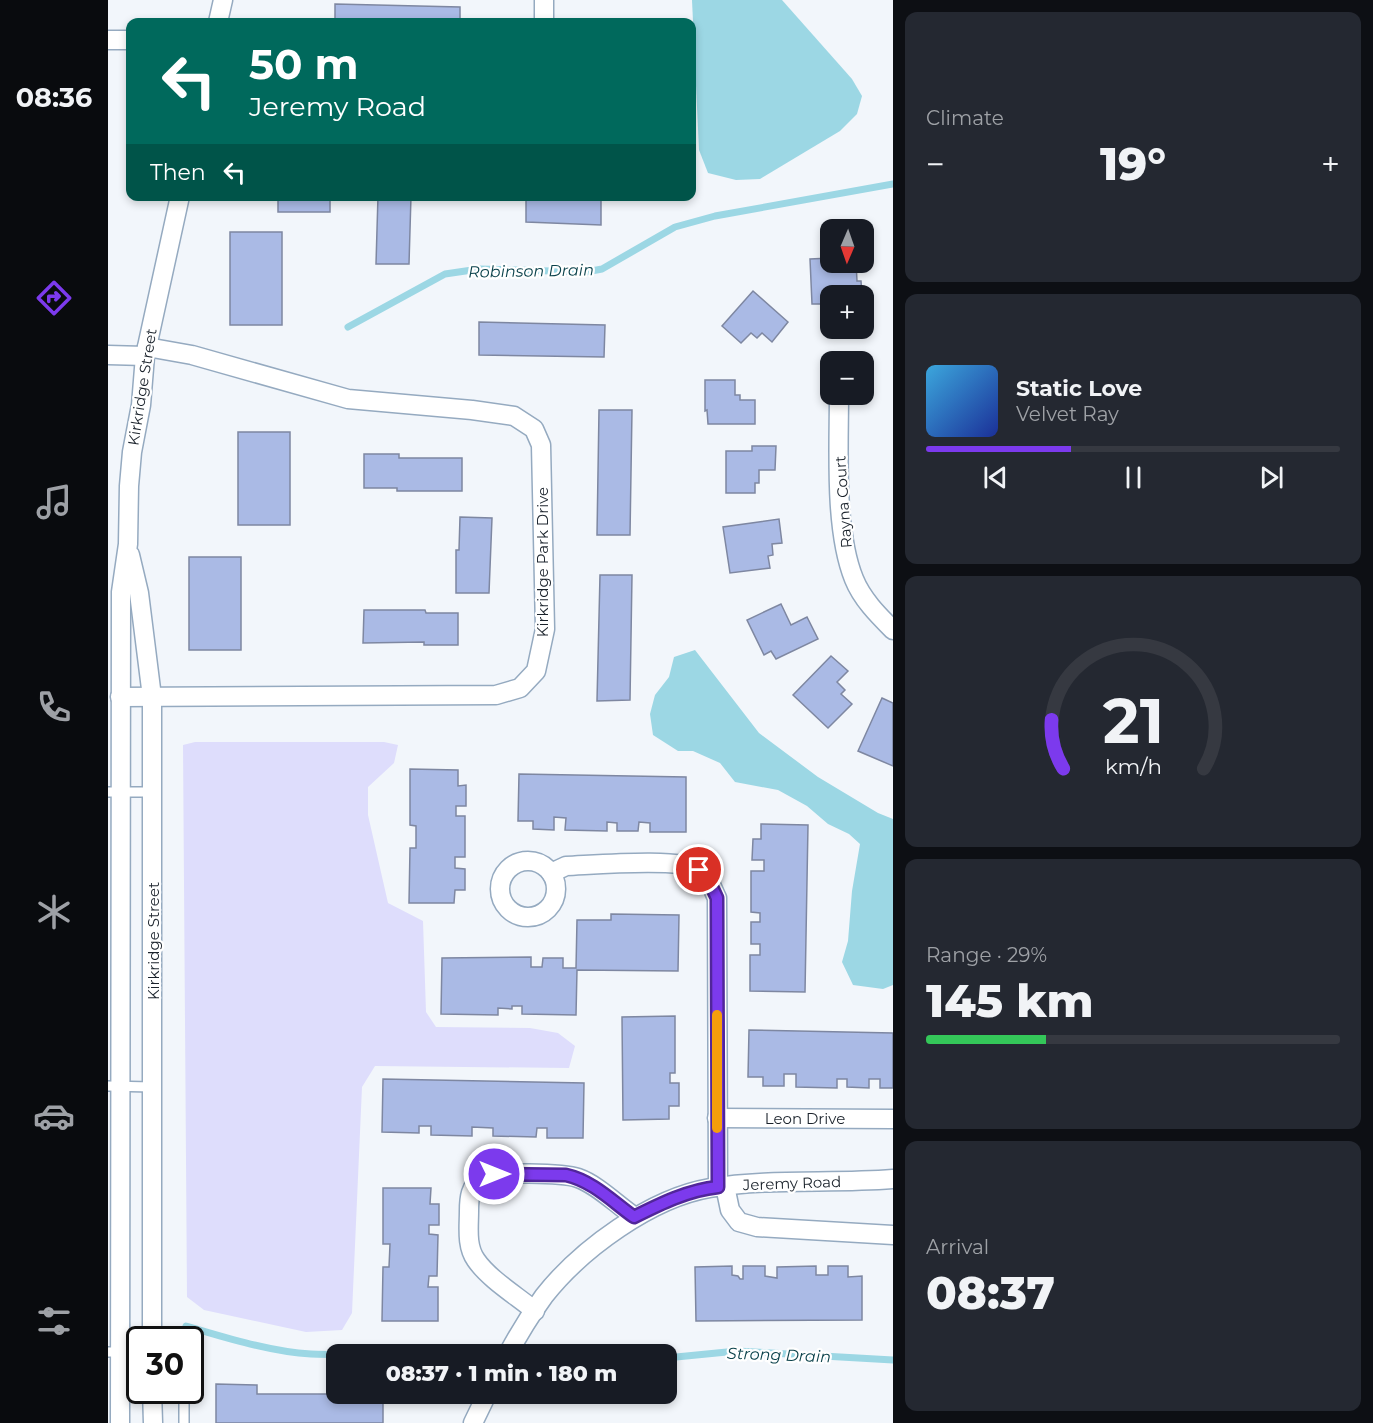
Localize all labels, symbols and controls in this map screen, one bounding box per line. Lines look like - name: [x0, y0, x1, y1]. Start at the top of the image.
- text: 50 m: [249, 38, 358, 90]
- icon: left: [150, 42, 228, 120]
- text: 08:36: [16, 81, 92, 114]
- text: Jeremy Road: [249, 90, 426, 123]
- text: Climate: [926, 106, 1004, 130]
- text: 19°: [1100, 136, 1166, 191]
- text: −: [926, 144, 945, 184]
- text: +: [1321, 144, 1340, 184]
- icon: left: [218, 156, 251, 189]
- text: Then: [150, 159, 206, 186]
- north arrow: [820, 219, 874, 273]
- map controls: [820, 219, 874, 405]
- water label: Robinson Drain: [468, 260, 594, 282]
- icon: directions: [33, 277, 75, 319]
- button: +: [820, 285, 874, 339]
- street label: Kirkridge Street: [123, 327, 161, 447]
- button: −: [820, 351, 874, 405]
- text: Static Love: [1016, 375, 1142, 402]
- text: Velvet Ray: [1016, 402, 1119, 426]
- street label: Rayna Court: [830, 455, 856, 549]
- icon: previous: [979, 461, 1012, 494]
- icon: pause: [1117, 461, 1150, 494]
- icon: next: [1255, 461, 1288, 494]
- icon: music: [33, 481, 75, 523]
- street label: Kirkridge Park Drive: [533, 487, 552, 637]
- text: 21: [1102, 683, 1164, 759]
- icon: phone: [33, 686, 75, 728]
- text: km/h: [1104, 753, 1162, 779]
- pin: [673, 844, 724, 895]
- icon: arrive: [682, 853, 715, 886]
- street label: Kirkridge Street: [144, 882, 163, 1000]
- icon: climate: [33, 891, 75, 933]
- text: Range · 29%: [926, 943, 1047, 967]
- text: 145 km: [926, 973, 1094, 1028]
- icon: car: [33, 1095, 75, 1137]
- street label: Leon Drive: [765, 1109, 845, 1128]
- position arrow: [462, 1142, 526, 1206]
- street label: Jeremy Road: [742, 1172, 841, 1194]
- text: Arrival: [926, 1235, 989, 1259]
- text: 08:37: [926, 1265, 1055, 1320]
- icon: filters: [33, 1300, 75, 1342]
- speed limit sign: 30: [126, 1326, 204, 1404]
- water label: Strong Drain: [727, 1344, 831, 1366]
- text: 08:37 · 1 min · 180 m: [386, 1360, 617, 1387]

